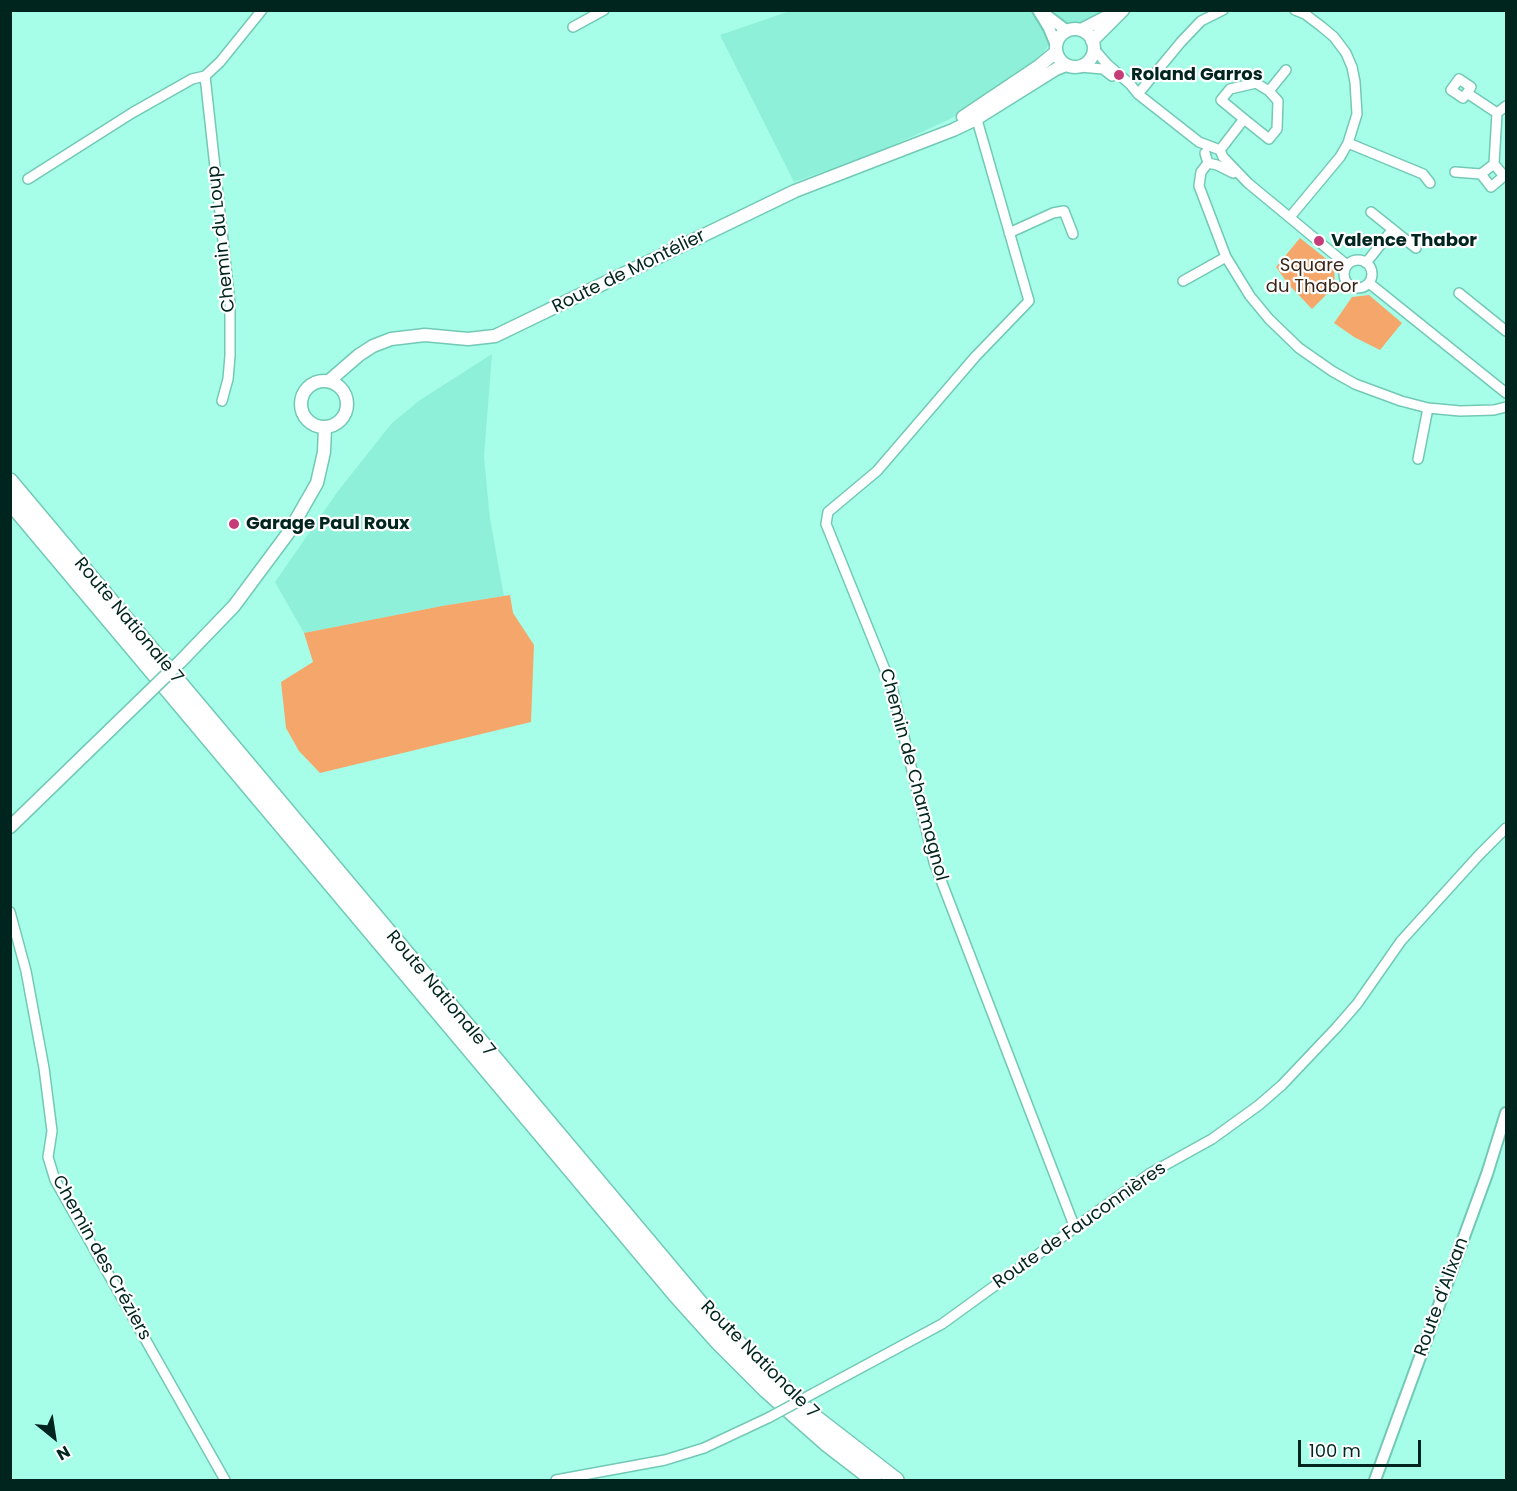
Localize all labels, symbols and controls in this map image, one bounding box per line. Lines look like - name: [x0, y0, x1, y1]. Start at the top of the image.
- place label: Roland Garros: [1131, 64, 1263, 86]
- marker: Roland Garros: [1112, 68, 1126, 82]
- street label: Chemin du Loup: [204, 165, 240, 313]
- street label: Route de Montélier: [549, 226, 709, 318]
- place label: Valence Thabor: [1331, 230, 1477, 252]
- marker: Valence Thabor: [1312, 234, 1326, 248]
- park label: Square du Thabor: [1266, 255, 1358, 298]
- place label: Garage Paul Roux: [246, 513, 410, 535]
- marker: Garage Paul Roux: [227, 517, 241, 531]
- street label: Route Nationale 7: [69, 554, 187, 688]
- street label: Chemin de Charmagnol: [874, 667, 952, 883]
- street label: Route Nationale 7: [381, 927, 499, 1061]
- street label: Route de Fauconnières: [990, 1158, 1170, 1294]
- street label: Chemin des Créziers: [47, 1172, 155, 1344]
- street label: Route d'Alixan: [1411, 1235, 1473, 1359]
- street label: Route Nationale 7: [696, 1297, 822, 1423]
- north arrow: [24, 1407, 84, 1467]
- scale bar: [1301, 1428, 1424, 1466]
- text: 100 m: [1309, 1438, 1361, 1463]
- text: N: [52, 1440, 74, 1466]

